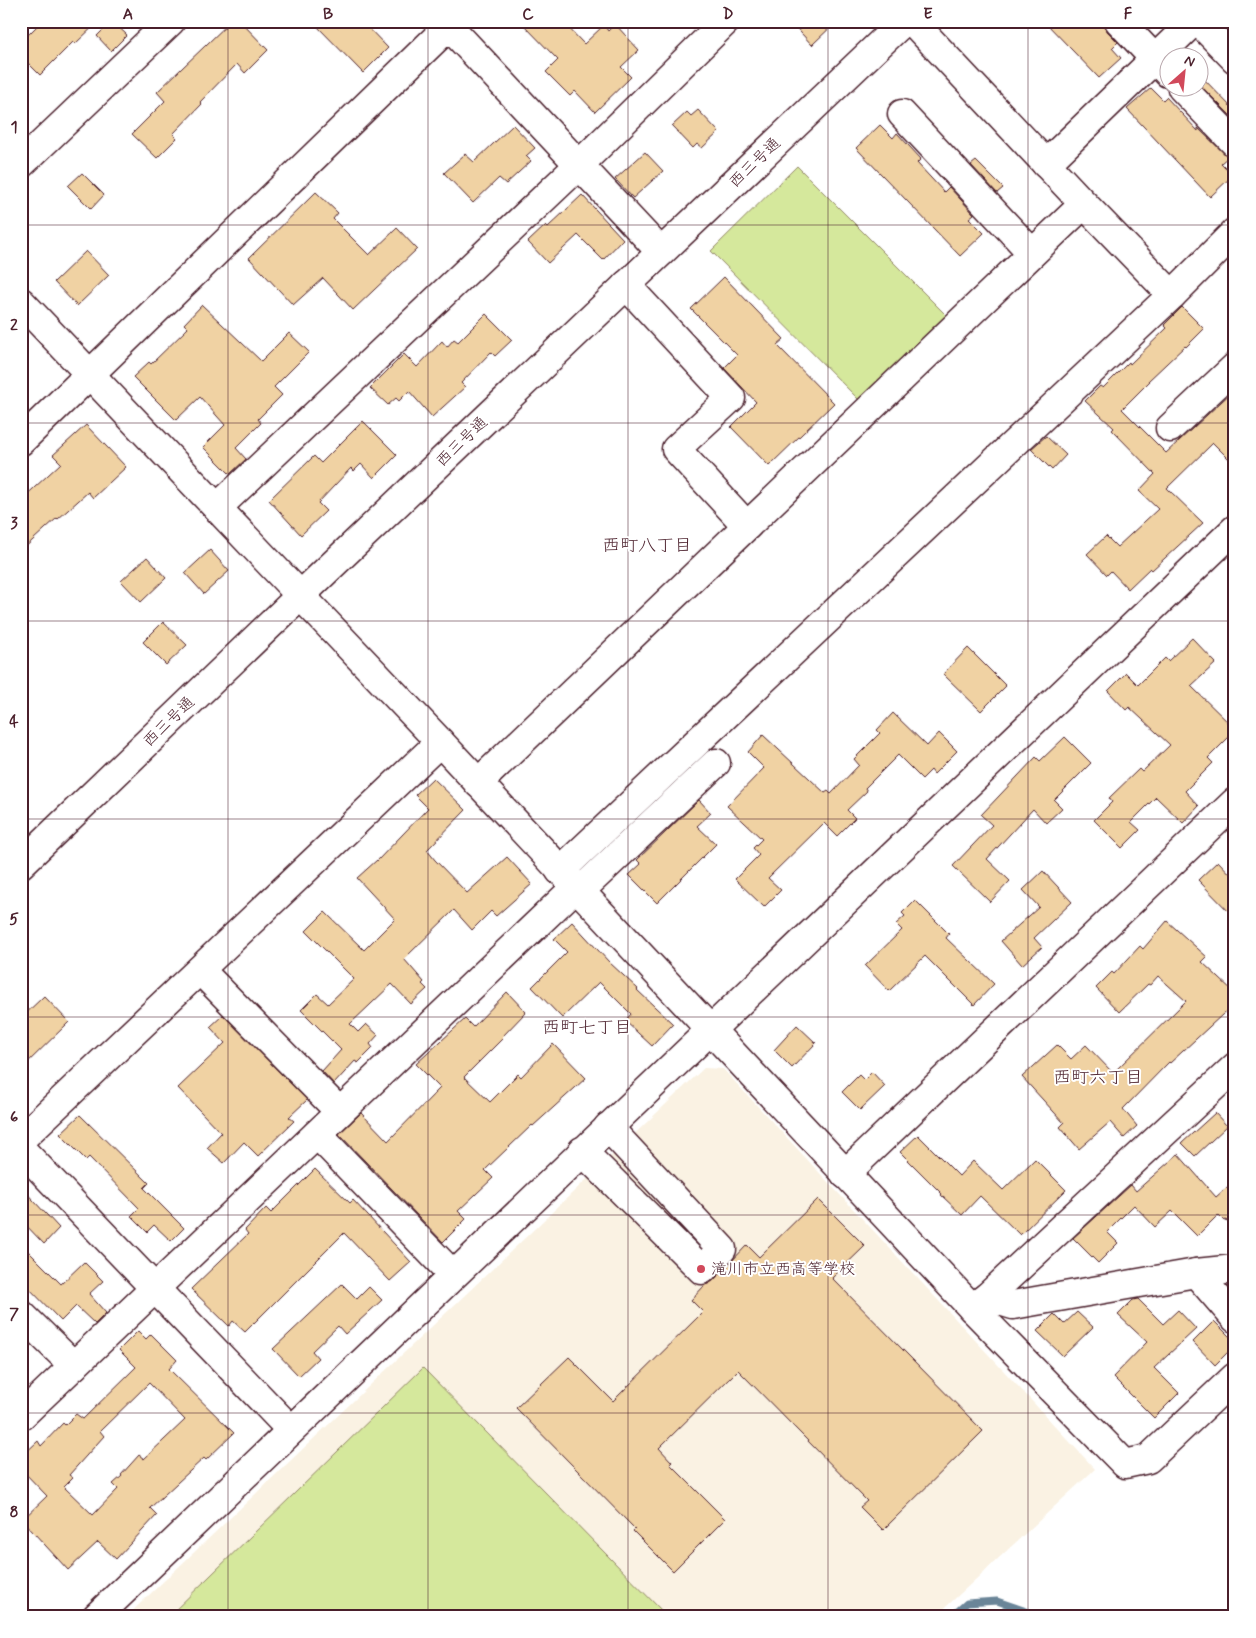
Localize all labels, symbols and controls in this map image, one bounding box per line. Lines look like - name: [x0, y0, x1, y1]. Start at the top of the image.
- text: A: [123, 4, 133, 25]
- text: B: [323, 4, 333, 25]
- text: C: [522, 4, 534, 25]
- text: D: [722, 4, 734, 25]
- text: E: [923, 4, 933, 25]
- text: F: [1124, 4, 1133, 25]
- north arrow: [1158, 48, 1208, 98]
- text: N: [1181, 51, 1198, 71]
- text: 1: [10, 117, 18, 138]
- street label: 西三号通: [725, 133, 785, 193]
- text: 2: [10, 315, 18, 336]
- street label: 西三号通: [432, 412, 492, 472]
- text: 3: [10, 513, 18, 534]
- district label: 西町八丁目: [602, 534, 692, 558]
- street label: 西三号通: [139, 692, 199, 752]
- text: 4: [9, 711, 19, 732]
- text: 5: [9, 909, 19, 930]
- district label: 西町七丁目: [542, 1016, 632, 1040]
- district label: 西町六丁目: [1053, 1066, 1143, 1090]
- text: 6: [10, 1107, 18, 1128]
- place label: 滝川市立西高等学校: [711, 1259, 855, 1280]
- marker: 滝川市立西高等学校: [695, 1263, 707, 1275]
- text: 7: [9, 1304, 19, 1325]
- text: 8: [9, 1502, 19, 1523]

